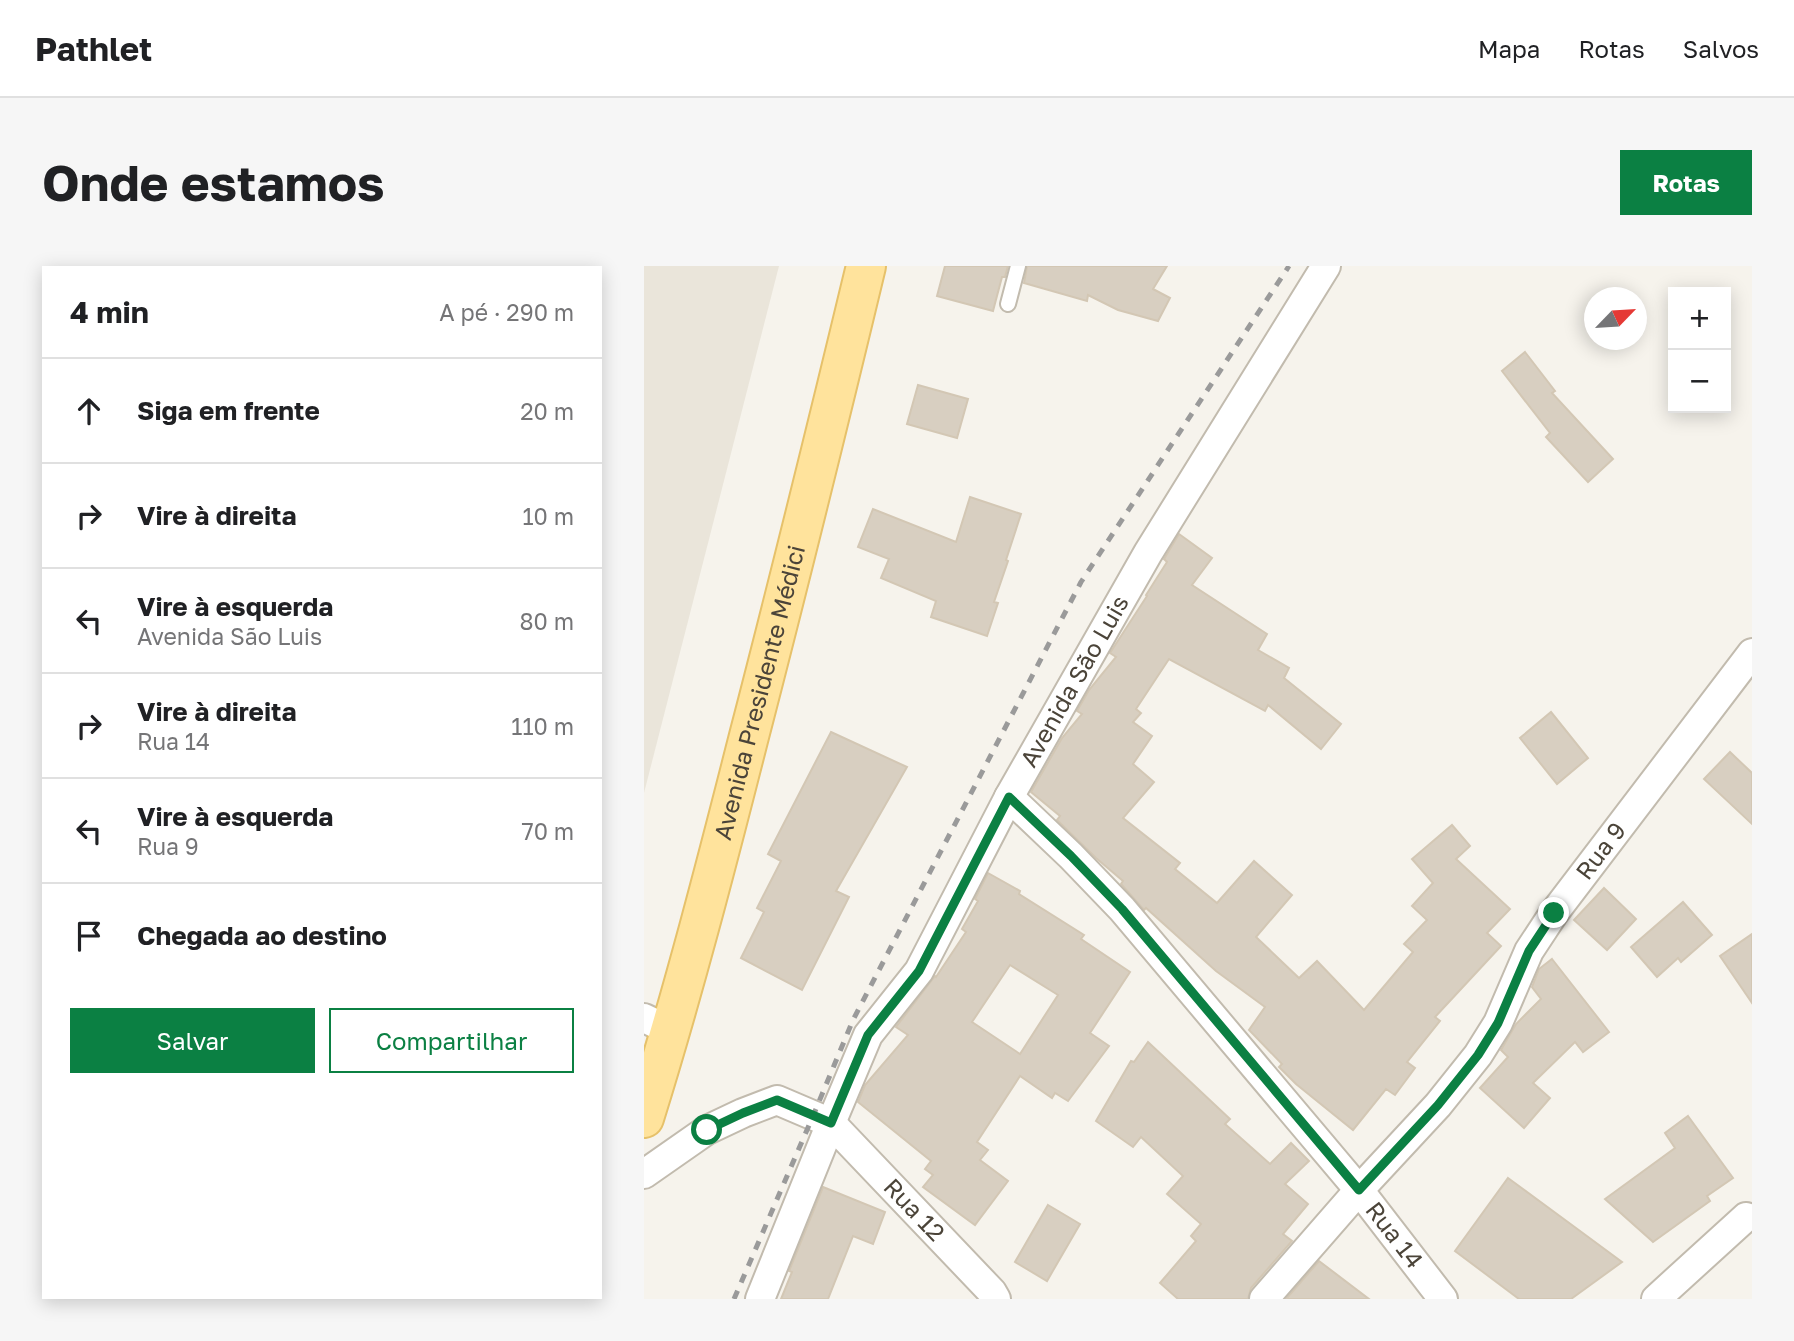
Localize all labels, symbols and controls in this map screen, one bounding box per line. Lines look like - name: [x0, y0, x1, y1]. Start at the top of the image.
- text: Pathlet: [35, 29, 152, 68]
- text: Mapa: [1478, 34, 1540, 63]
- text: Rotas: [1578, 34, 1645, 63]
- text: Salvos: [1683, 34, 1759, 63]
- button: Rotas: [1620, 150, 1752, 215]
- text: Onde estamos: [42, 153, 385, 212]
- north arrow: [1584, 287, 1647, 350]
- map controls: [1668, 287, 1731, 413]
- button: +: [1668, 287, 1731, 350]
- text: 4 min: [70, 294, 149, 330]
- text: A pé · 290 m: [439, 298, 574, 326]
- button: −: [1668, 350, 1731, 413]
- icon: ahead: [70, 392, 108, 430]
- text: Siga em frente: [137, 395, 320, 426]
- text: 20 m: [520, 397, 574, 425]
- icon: right: [70, 497, 108, 535]
- text: Vire à direita: [137, 500, 297, 531]
- text: 10 m: [522, 502, 574, 530]
- street label: Avenida Presidente Médici: [707, 542, 810, 843]
- street label: Avenida São Luis: [1013, 590, 1134, 772]
- text: Vire à esquerda: [137, 591, 333, 622]
- icon: left: [70, 602, 108, 640]
- text: 80 m: [520, 607, 574, 635]
- text: Avenida São Luis: [137, 622, 322, 650]
- text: Vire à direita: [137, 696, 297, 727]
- icon: right: [70, 707, 108, 745]
- text: 110 m: [511, 712, 574, 740]
- text: Rua 14: [137, 727, 210, 755]
- text: Vire à esquerda: [137, 801, 333, 832]
- icon: left: [70, 812, 108, 850]
- street label: Rua 9: [1569, 816, 1631, 885]
- text: 70 m: [521, 817, 574, 845]
- text: Rua 9: [137, 832, 199, 860]
- route end: [1538, 897, 1569, 928]
- icon: arrive: [70, 917, 108, 955]
- text: Chegada ao destino: [137, 920, 387, 951]
- button: Salvar: [70, 1008, 315, 1073]
- button: Compartilhar: [329, 1008, 574, 1073]
- route start: [691, 1114, 722, 1145]
- street label: Rua 12: [878, 1172, 952, 1246]
- street label: Rua 14: [1360, 1195, 1430, 1273]

